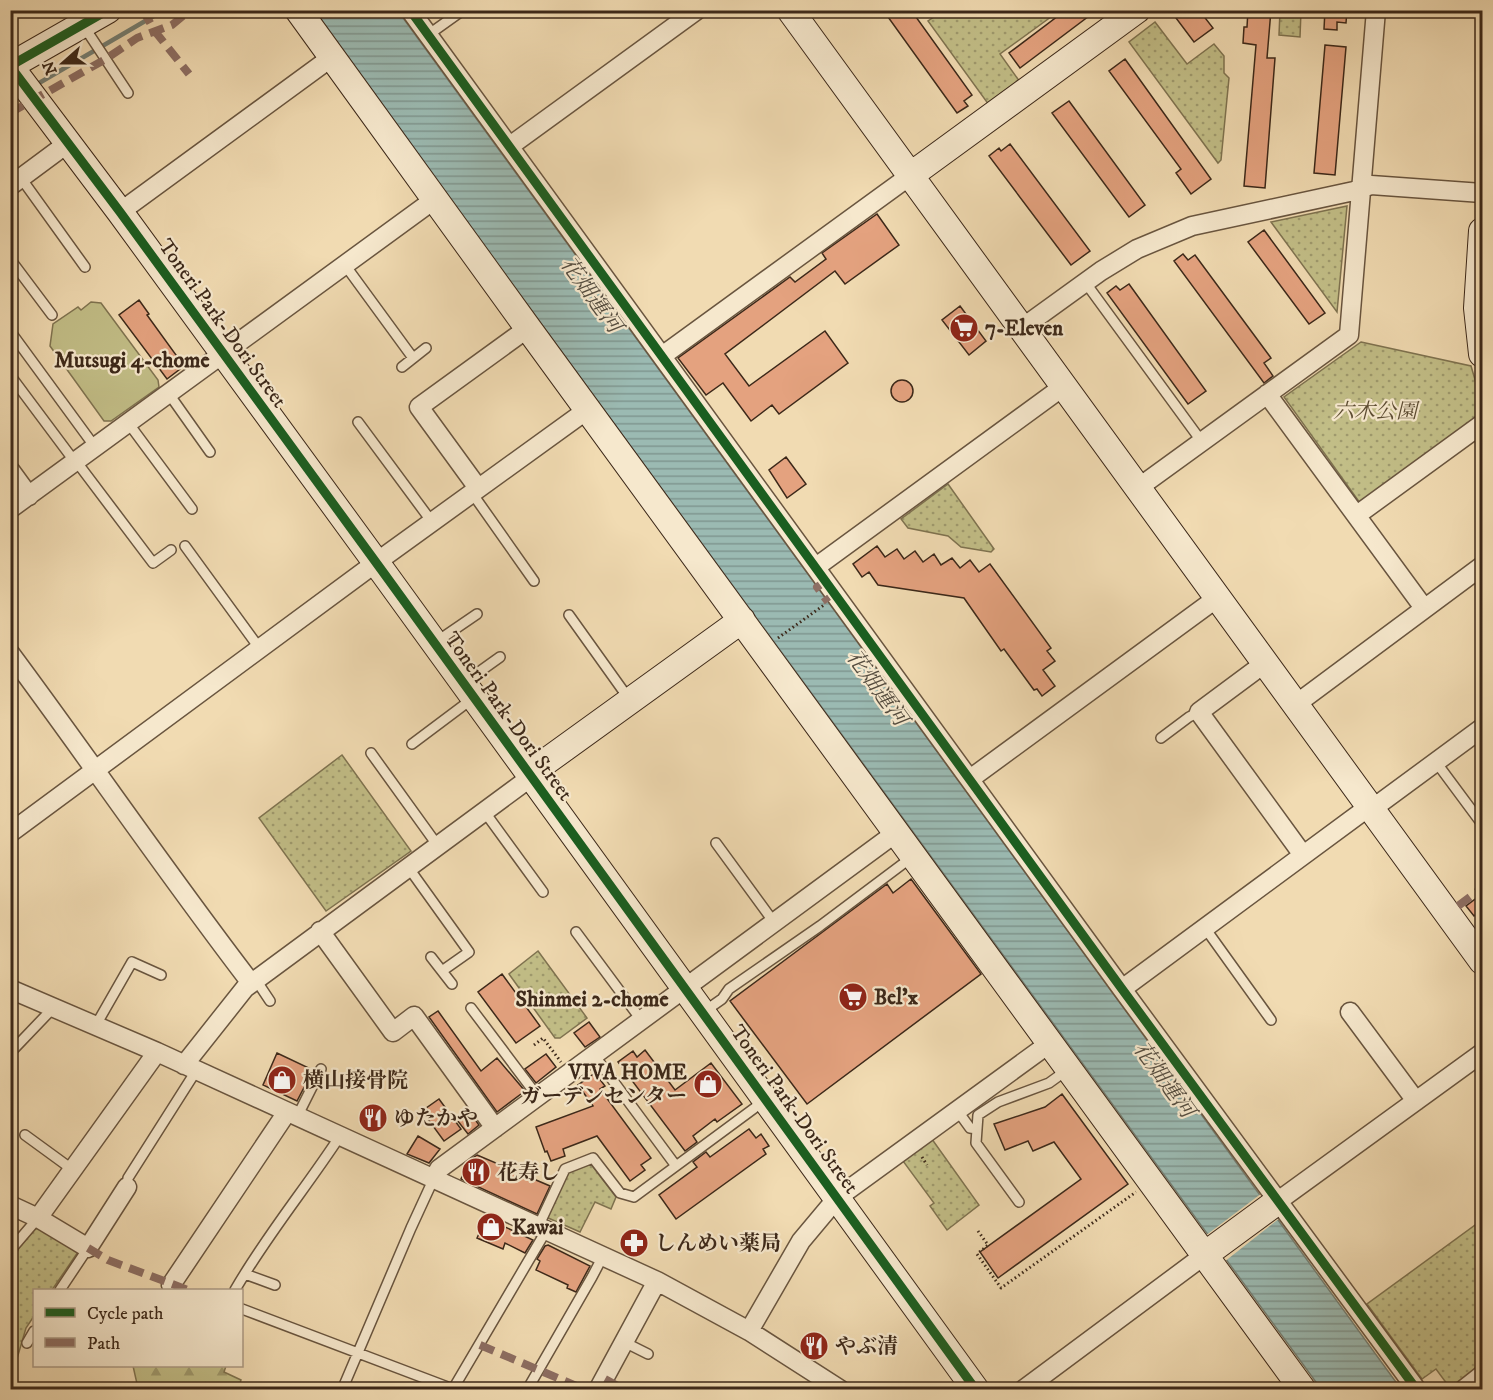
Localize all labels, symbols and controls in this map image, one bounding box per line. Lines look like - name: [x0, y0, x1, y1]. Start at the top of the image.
- north arrow: [33, 33, 93, 93]
- text: N: [38, 58, 62, 78]
- street label: Toneri Park-Dori Street: [152, 234, 292, 413]
- water label: 花畑運河: [554, 251, 630, 342]
- supermarket icon: 7-Eleven: [948, 312, 980, 344]
- place label: 7-Eleven: [985, 316, 1064, 342]
- district label: Mutsugi 4-chome: [54, 347, 210, 374]
- park label: 六木公園: [1333, 399, 1420, 425]
- street label: Toneri Park-Dori Street: [438, 627, 578, 806]
- water label: 花畑運河: [840, 644, 916, 735]
- supermarket icon: Bel'x: [837, 981, 869, 1013]
- place label: Bel'x: [874, 985, 919, 1011]
- district label: Shinmei 2-chome: [515, 986, 669, 1013]
- street label: Toneri Park-Dori Street: [724, 1020, 864, 1199]
- water label: 花畑運河: [1127, 1036, 1203, 1127]
- place label: VIVA HOME ガーデンセンター: [520, 1060, 687, 1110]
- shop icon: 横山接骨院: [266, 1064, 298, 1096]
- place label: 横山接骨院: [303, 1068, 408, 1094]
- shop icon: VIVA HOME ガーデンセンター: [692, 1068, 724, 1100]
- restaurant icon: ゆたかや: [357, 1102, 389, 1134]
- place label: ゆたかや: [394, 1106, 478, 1132]
- restaurant icon: 花寿し: [460, 1156, 492, 1188]
- place label: 花寿し: [497, 1160, 560, 1186]
- shop icon: Kawai: [475, 1211, 507, 1243]
- place label: Kawai: [512, 1215, 564, 1241]
- pharmacy icon: しんめい薬局: [618, 1227, 650, 1259]
- place label: しんめい薬局: [655, 1231, 781, 1257]
- legend: [33, 1289, 243, 1367]
- text: Cycle path: [87, 1303, 164, 1325]
- restaurant icon: やぶ清: [798, 1330, 830, 1362]
- text: Path: [87, 1333, 121, 1355]
- place label: やぶ清: [835, 1334, 898, 1360]

